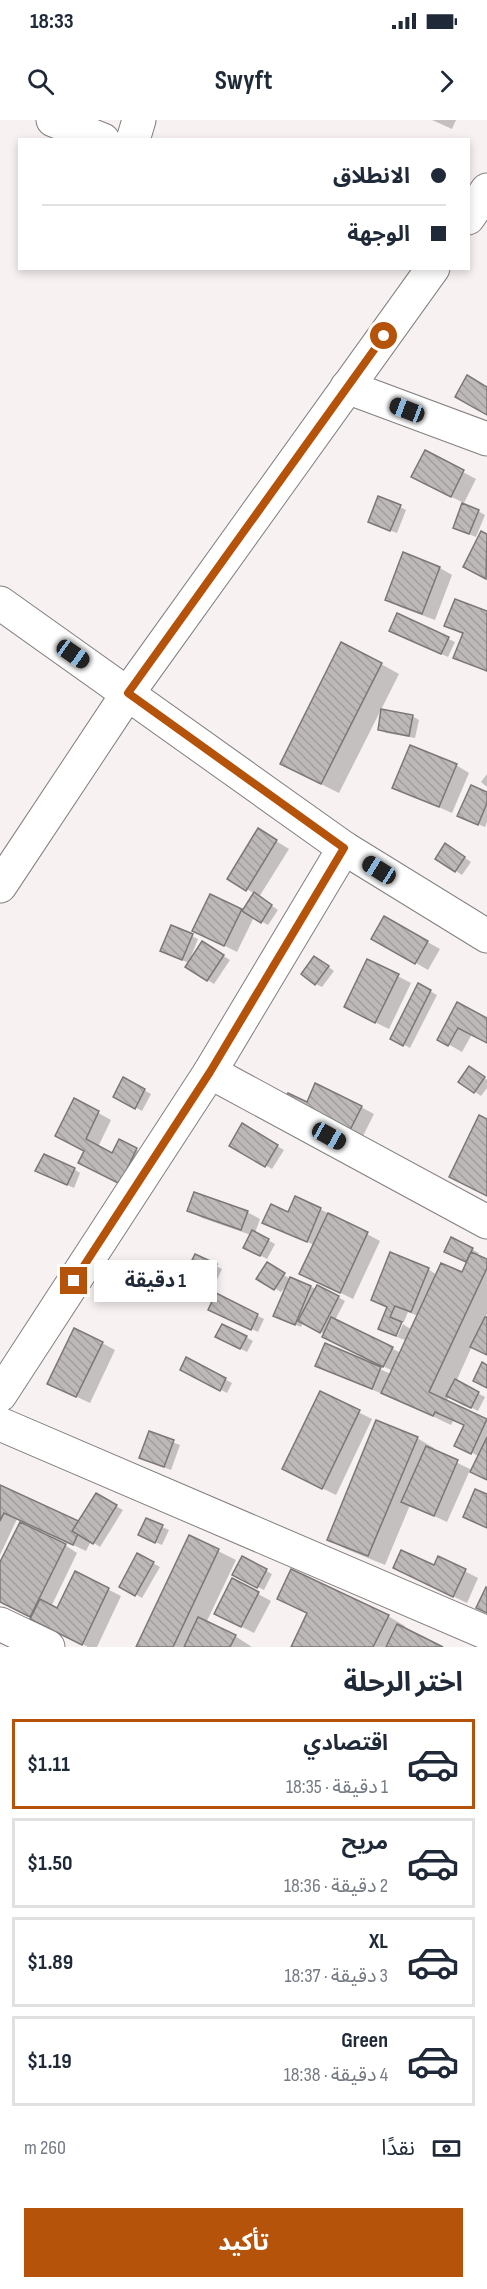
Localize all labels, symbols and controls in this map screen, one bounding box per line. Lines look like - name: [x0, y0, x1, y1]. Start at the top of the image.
- text: 18:33: [30, 8, 74, 35]
- icon: search: [24, 65, 57, 98]
- text: Swyft: [215, 65, 272, 97]
- icon: forward: [430, 65, 463, 98]
- text: الانطلاق: [333, 163, 410, 190]
- text: الوجهة: [347, 221, 410, 248]
- route start: [370, 322, 397, 349]
- car: [387, 395, 427, 425]
- car: [53, 636, 93, 672]
- car: [359, 853, 399, 887]
- car: [309, 1119, 349, 1153]
- callout: 1 دقيقة: [95, 1260, 218, 1302]
- route end: [60, 1267, 87, 1294]
- text: 1 دقيقة: [125, 1269, 186, 1293]
- text: اختر الرحلة: [343, 1667, 463, 1699]
- text: اقتصادي: [303, 1730, 388, 1757]
- icon: car: [406, 1737, 460, 1791]
- text: $1.11: [27, 1751, 70, 1778]
- text: 1 دقيقة · 18:35: [286, 1775, 388, 1799]
- text: مريح: [342, 1829, 388, 1856]
- icon: car: [406, 1836, 460, 1890]
- text: $1.50: [27, 1850, 73, 1877]
- text: 2 دقيقة · 18:36: [284, 1874, 388, 1898]
- text: XL: [369, 1928, 388, 1955]
- icon: car: [406, 1935, 460, 1989]
- text: $1.89: [27, 1949, 73, 1976]
- text: 3 دقيقة · 18:37: [285, 1964, 388, 1988]
- text: Green: [341, 2027, 388, 2054]
- icon: car: [406, 2034, 460, 2088]
- text: $1.19: [27, 2048, 72, 2075]
- text: 4 دقيقة · 18:38: [284, 2063, 388, 2087]
- icon: cash: [430, 2132, 463, 2165]
- text: نقدًا: [381, 2135, 415, 2162]
- text: 260 m: [24, 2136, 66, 2160]
- button: تأكيد: [24, 2208, 463, 2277]

